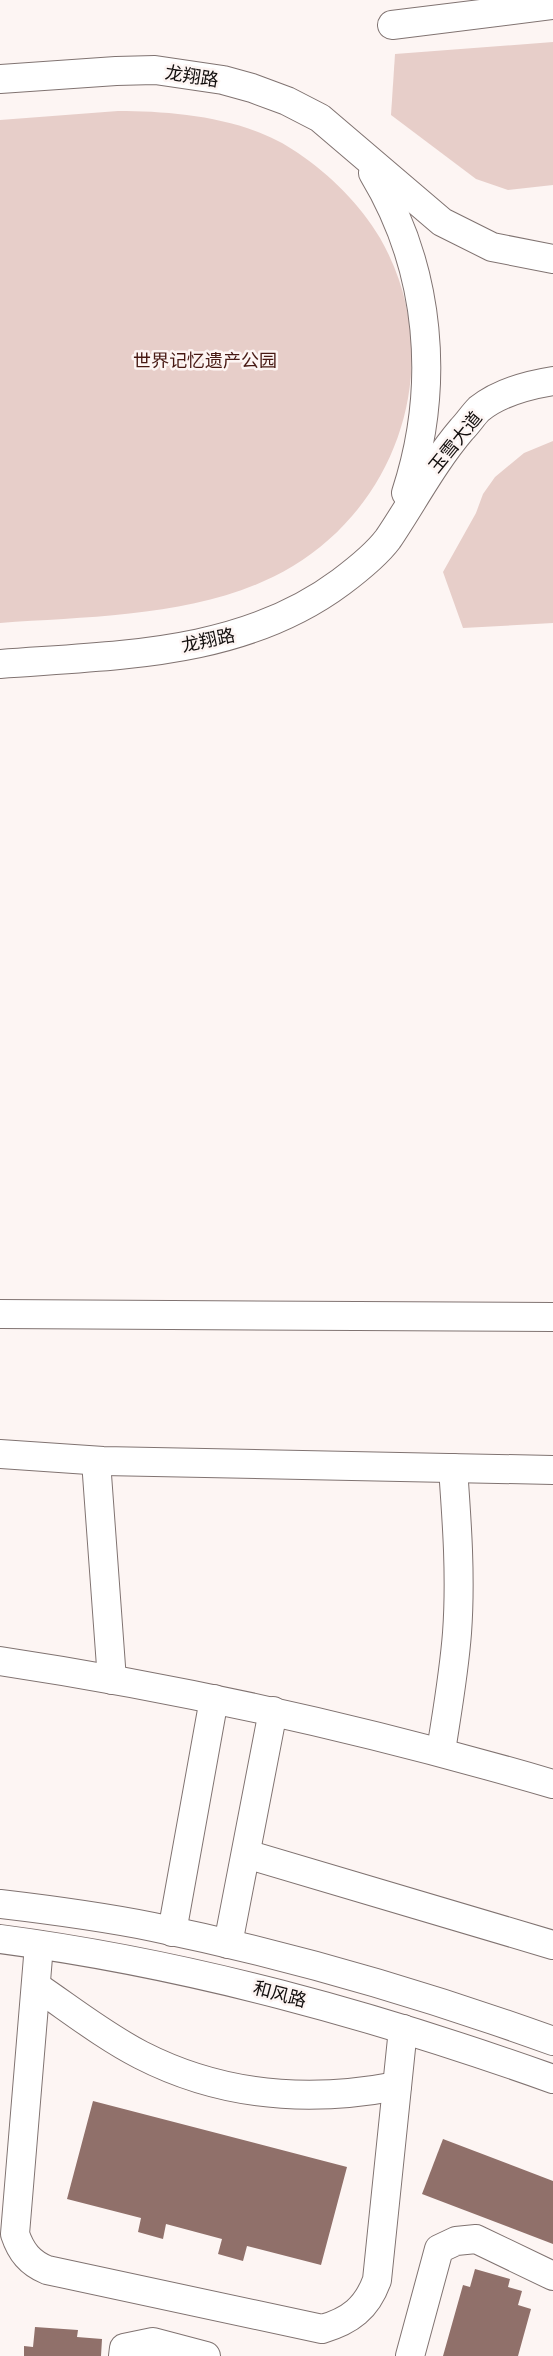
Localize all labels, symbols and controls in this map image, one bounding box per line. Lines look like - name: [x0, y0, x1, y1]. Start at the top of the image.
- street label: 龙翔路: [164, 60, 220, 92]
- park label: 世界记忆遗产公园: [133, 349, 277, 372]
- street label: 玉雪大道: [423, 407, 487, 477]
- street label: 龙翔路: [179, 623, 237, 657]
- street label: 和风路: [251, 1976, 309, 2012]

